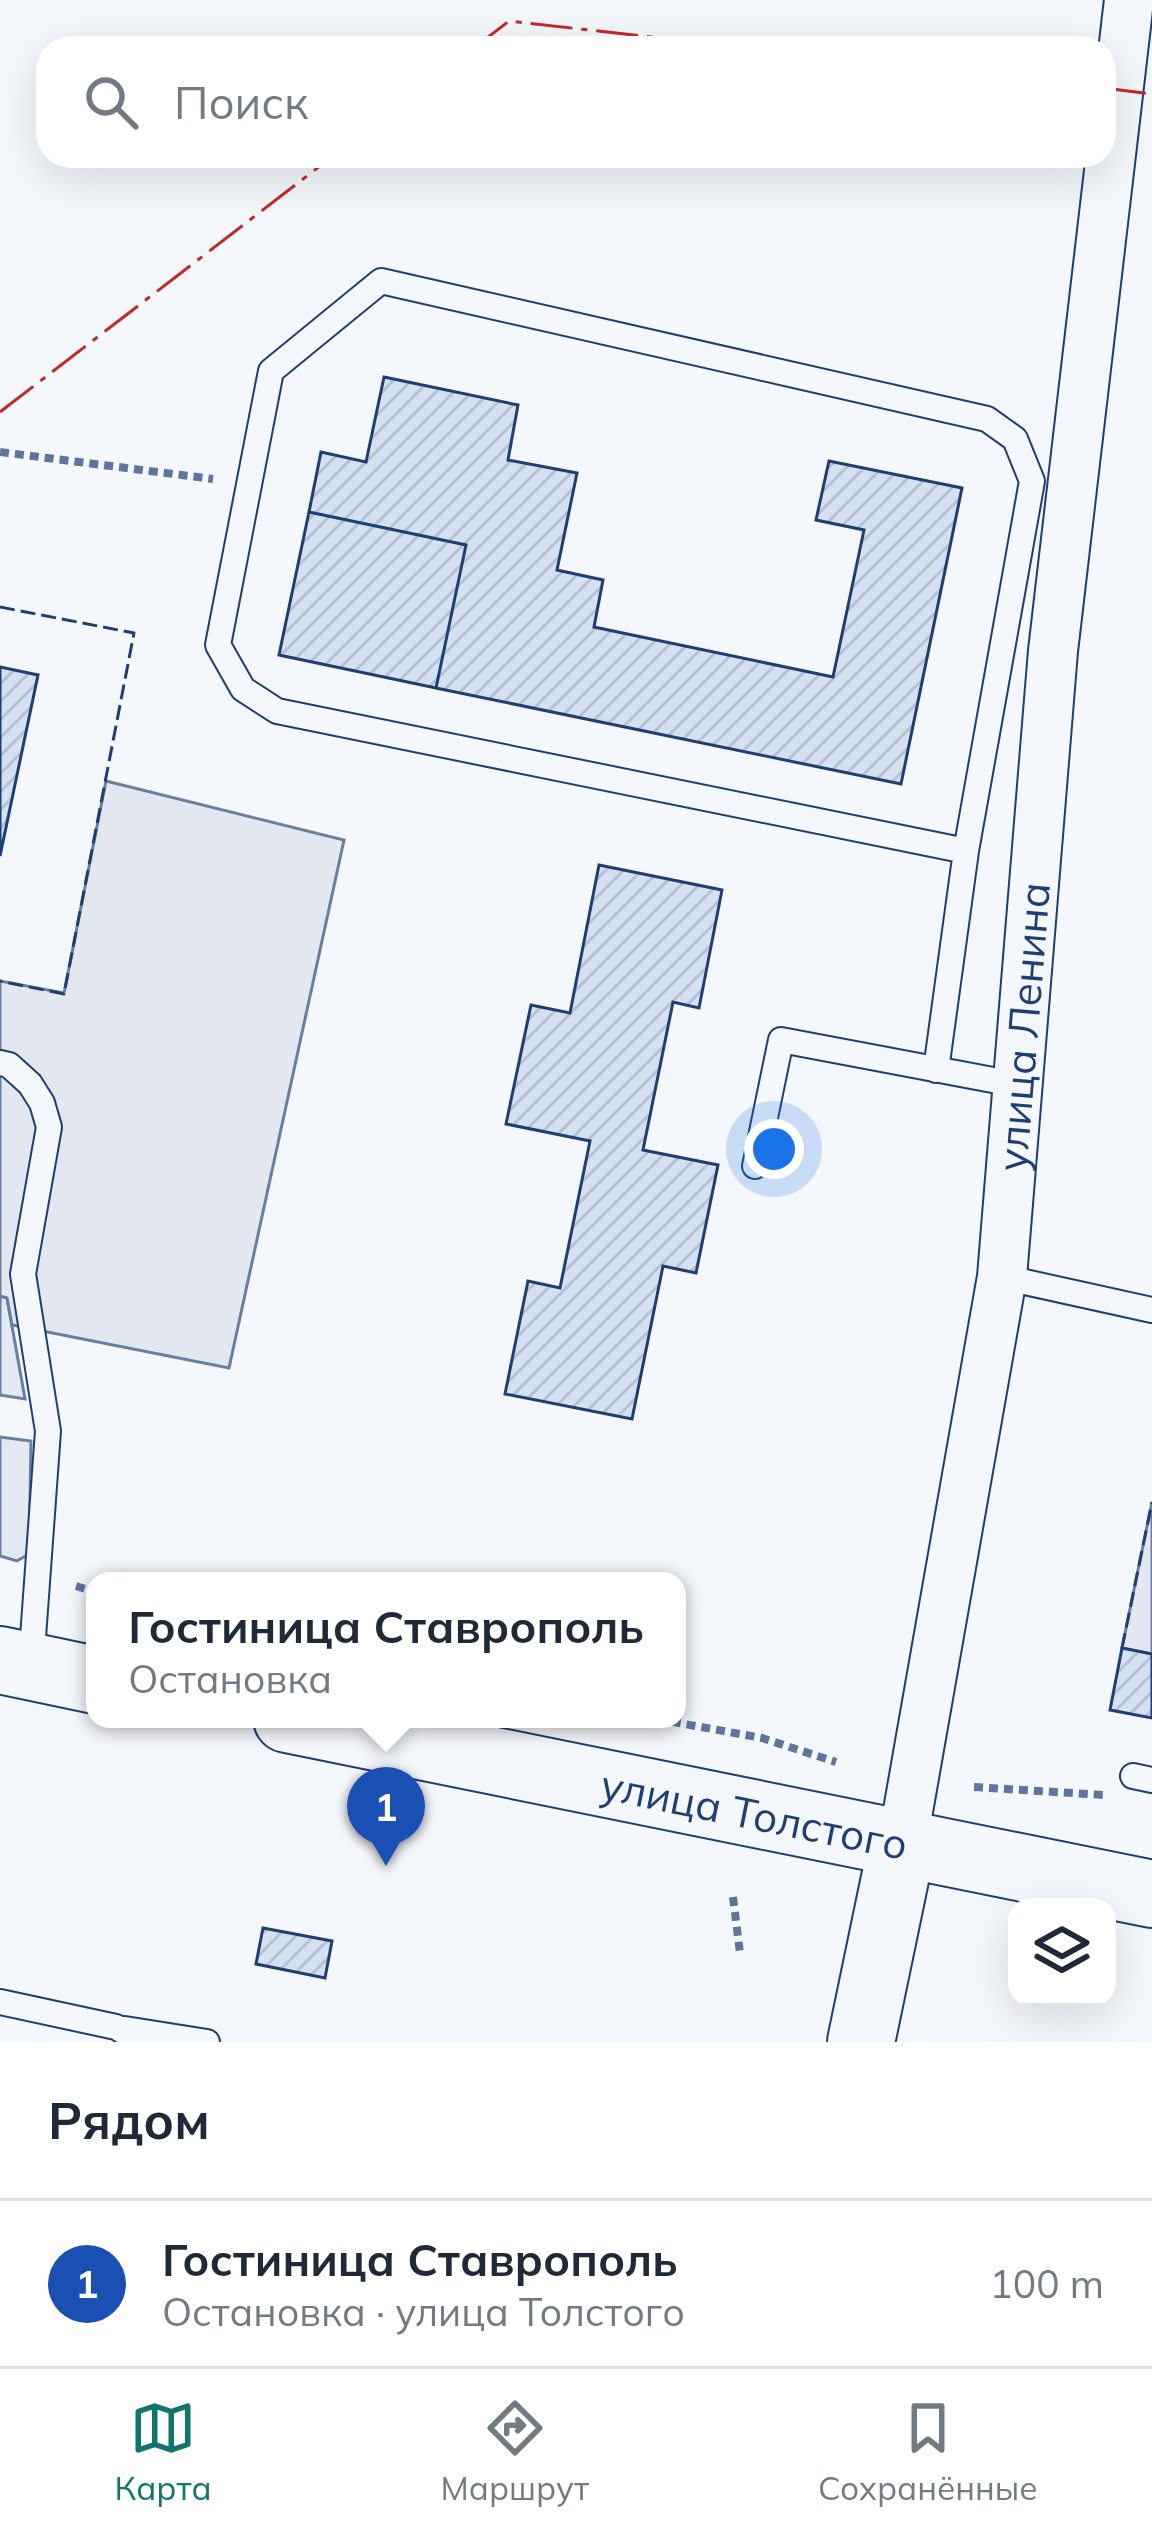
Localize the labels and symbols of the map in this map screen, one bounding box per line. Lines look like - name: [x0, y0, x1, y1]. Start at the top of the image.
- street label: улица Ленина: [984, 880, 1061, 1173]
- your location: [744, 1119, 804, 1179]
- street label: улица Толстого: [596, 1757, 913, 1870]
- pin: 1: [347, 1767, 425, 1866]

